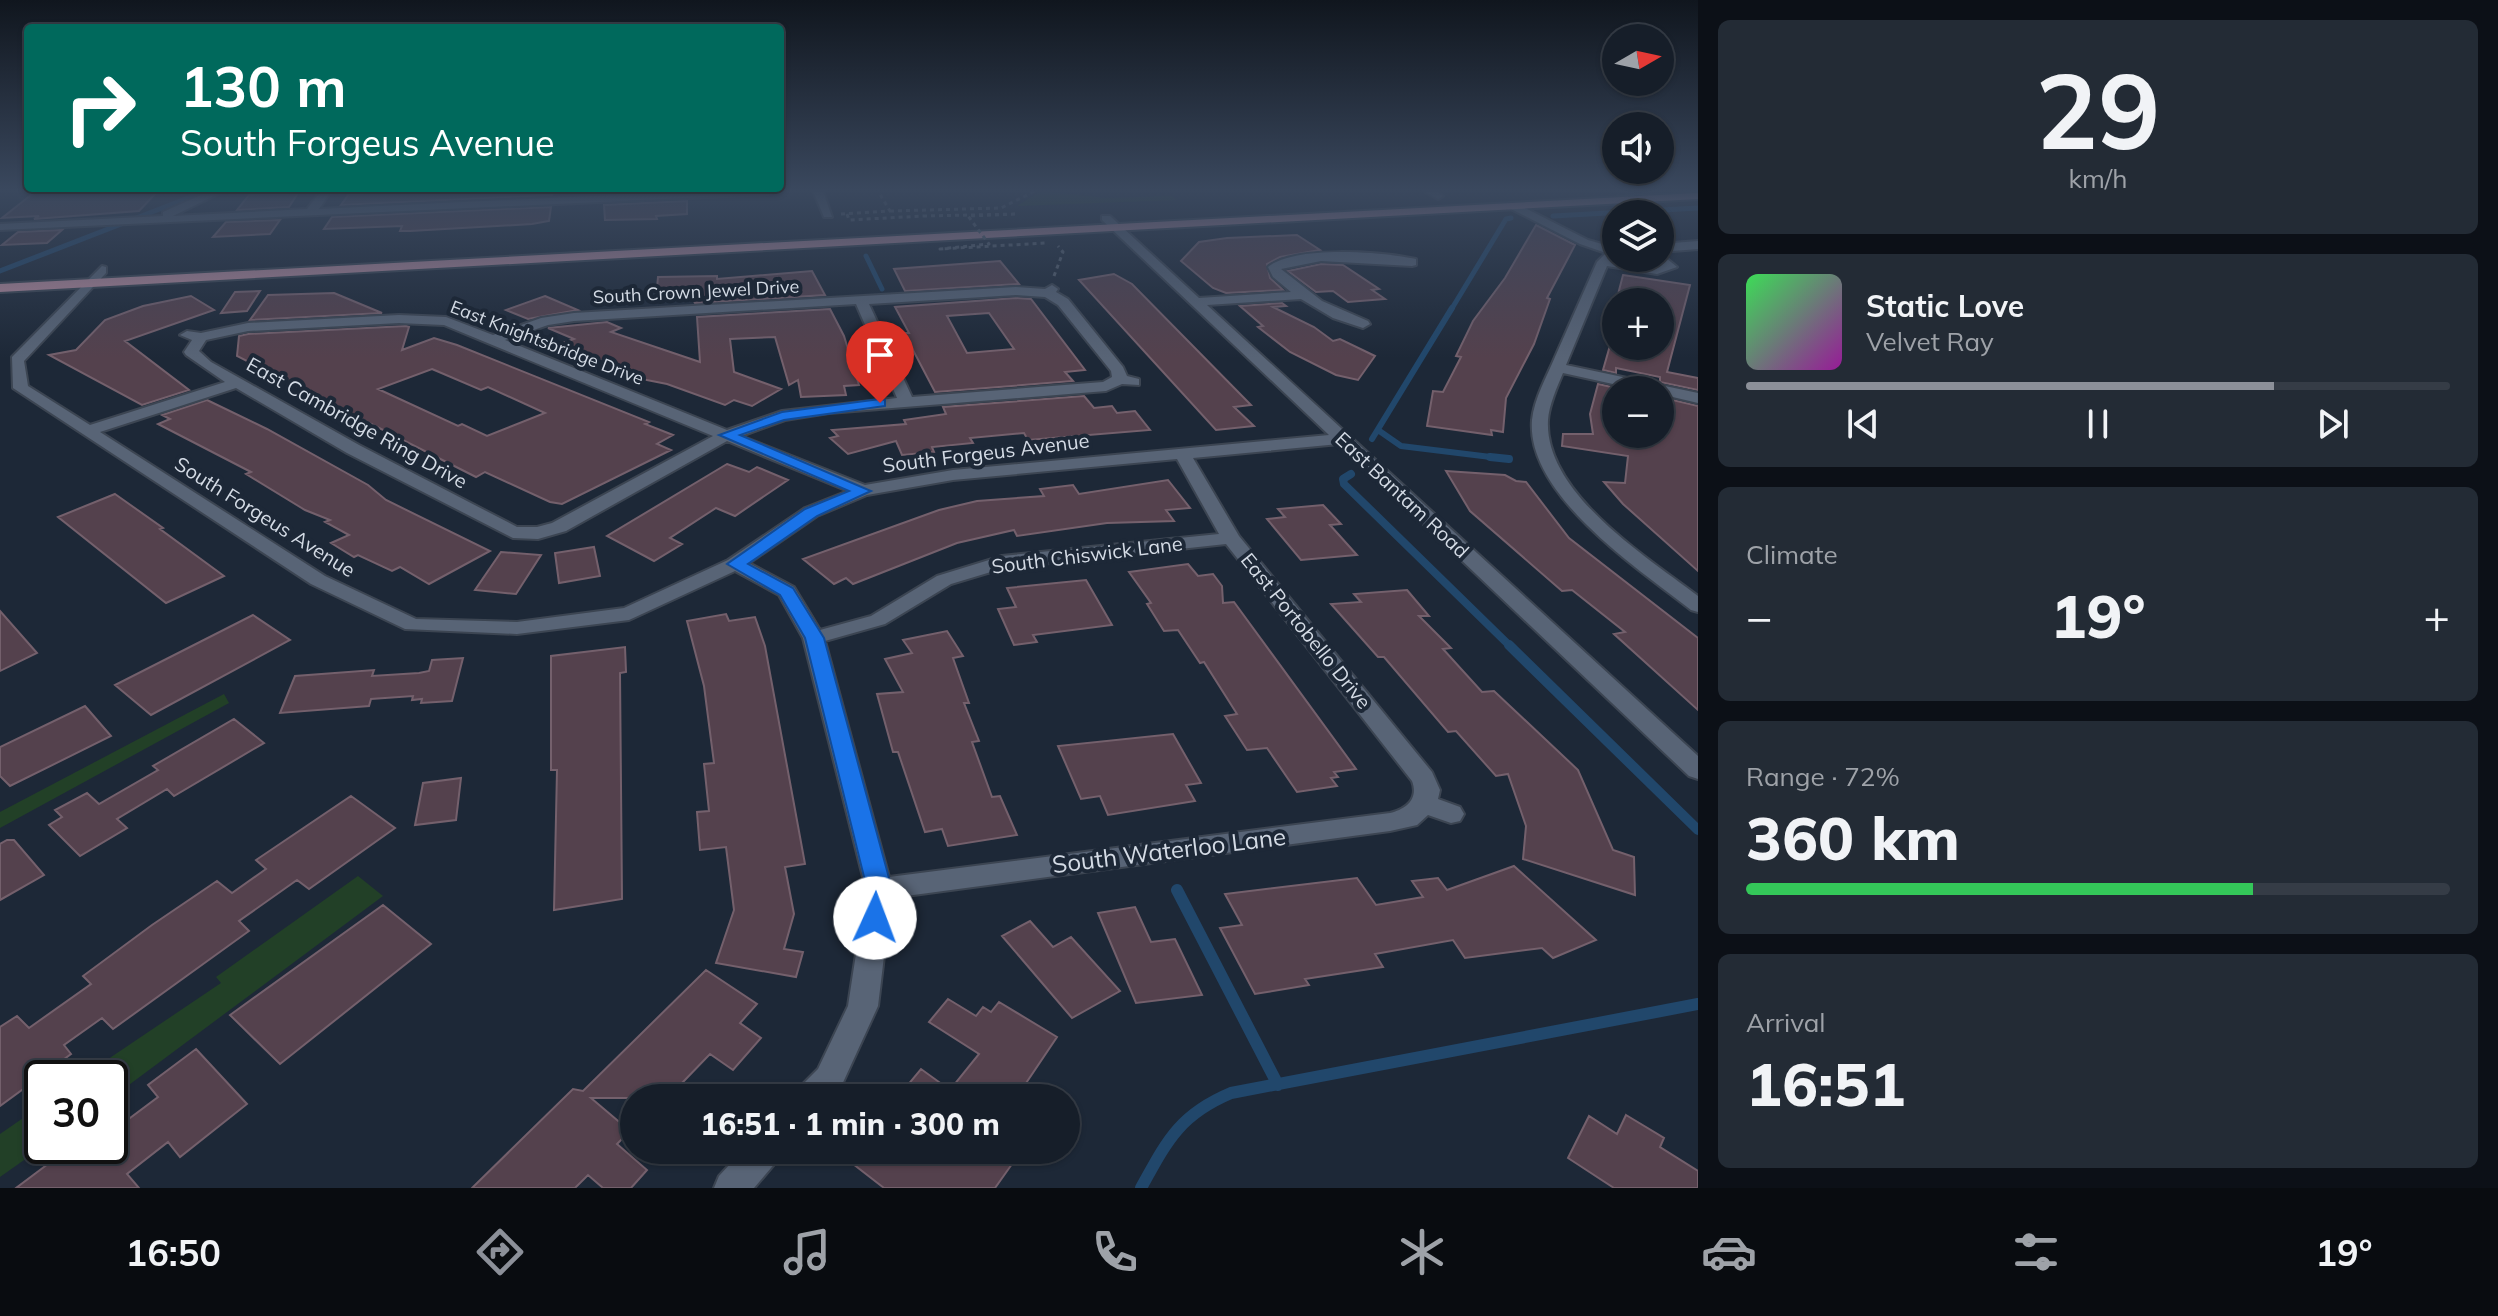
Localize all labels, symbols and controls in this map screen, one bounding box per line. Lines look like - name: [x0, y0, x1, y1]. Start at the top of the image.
- north arrow: [1602, 24, 1674, 96]
- map controls: [1602, 24, 1674, 448]
- text: 29: [2036, 44, 2160, 175]
- text: 130 m: [180, 51, 347, 121]
- icon: right: [48, 56, 152, 160]
- button: sound: [1602, 112, 1674, 184]
- text: South Forgeus Avenue: [180, 120, 555, 165]
- text: km/h: [2069, 162, 2127, 195]
- button: layers: [1602, 200, 1674, 272]
- street label: South Crown Jewel Drive: [592, 275, 800, 308]
- text: Static Love: [1866, 287, 2024, 325]
- button: +: [1602, 288, 1674, 360]
- street label: East Knightsbridge Drive: [447, 295, 647, 390]
- pin: [846, 321, 914, 403]
- text: Velvet Ray: [1866, 325, 1994, 358]
- icon: arrive: [858, 333, 902, 377]
- street label: East Cambridge Ring Drive: [242, 351, 472, 494]
- button: −: [1602, 376, 1674, 448]
- icon: previous: [1841, 402, 1885, 446]
- icon: pause: [2076, 402, 2120, 446]
- icon: next: [2311, 402, 2355, 446]
- street label: East Bantam Road: [1330, 426, 1474, 563]
- street label: South Forgeus Avenue: [881, 427, 1091, 478]
- street label: South Forgeus Avenue: [170, 451, 360, 582]
- street label: South Chiswick Lane: [990, 530, 1184, 579]
- text: Climate: [1746, 538, 1838, 571]
- street label: East Portobello Drive: [1236, 548, 1377, 714]
- text: 19°: [2050, 578, 2146, 653]
- text: −: [1746, 589, 1772, 644]
- text: +: [2424, 589, 2450, 644]
- text: Range · 72%: [1746, 760, 1900, 793]
- text: 360 km: [1746, 800, 1960, 875]
- street label: South Waterloo Lane: [1050, 821, 1287, 879]
- position arrow: [833, 876, 917, 960]
- text: Arrival: [1746, 1006, 1826, 1039]
- text: 16:51: [1746, 1046, 1906, 1121]
- speed limit sign: 30: [24, 1060, 128, 1164]
- text: 16:51 · 1 min · 300 m: [700, 1105, 1000, 1143]
- icon: directions: [472, 1224, 528, 1280]
- icon: music: [779, 1224, 835, 1280]
- icon: phone: [1087, 1224, 1143, 1280]
- icon: climate: [1394, 1224, 1450, 1280]
- icon: car: [1701, 1224, 1757, 1280]
- icon: filters: [2008, 1224, 2064, 1280]
- text: 16:50: [126, 1230, 221, 1275]
- text: 19°: [2315, 1230, 2372, 1275]

